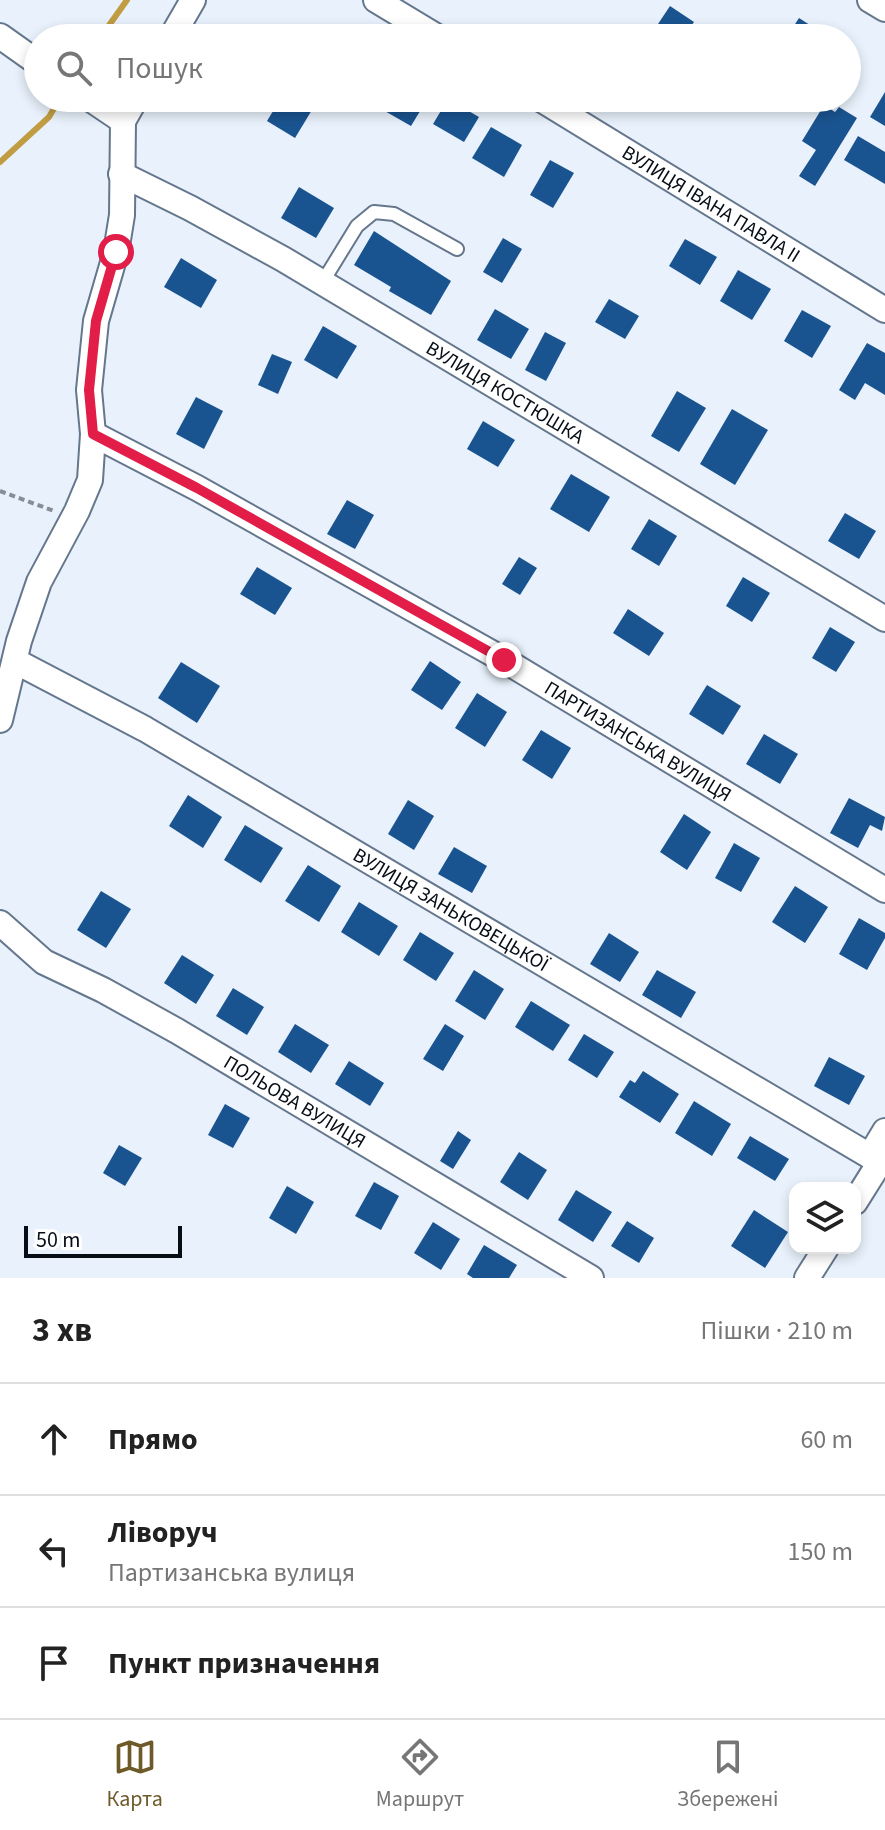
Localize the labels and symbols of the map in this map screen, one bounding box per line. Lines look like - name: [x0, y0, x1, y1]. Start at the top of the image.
- street label: ВУЛИЦЯ ІВАНА ПАВЛА II: [616, 139, 805, 270]
- route start: [98, 234, 134, 270]
- street label: ВУЛИЦЯ КОСТЮШКА: [420, 335, 589, 451]
- route end: [486, 642, 522, 678]
- street label: ПАРТИЗАНСЬКА ВУЛИЦЯ: [539, 675, 737, 809]
- street label: ВУЛИЦЯ ЗАНЬКОВЕЦЬКОЇ: [348, 842, 554, 979]
- street label: ПОЛЬОВА ВУЛИЦЯ: [218, 1049, 371, 1155]
- scale bar: [24, 1222, 182, 1258]

